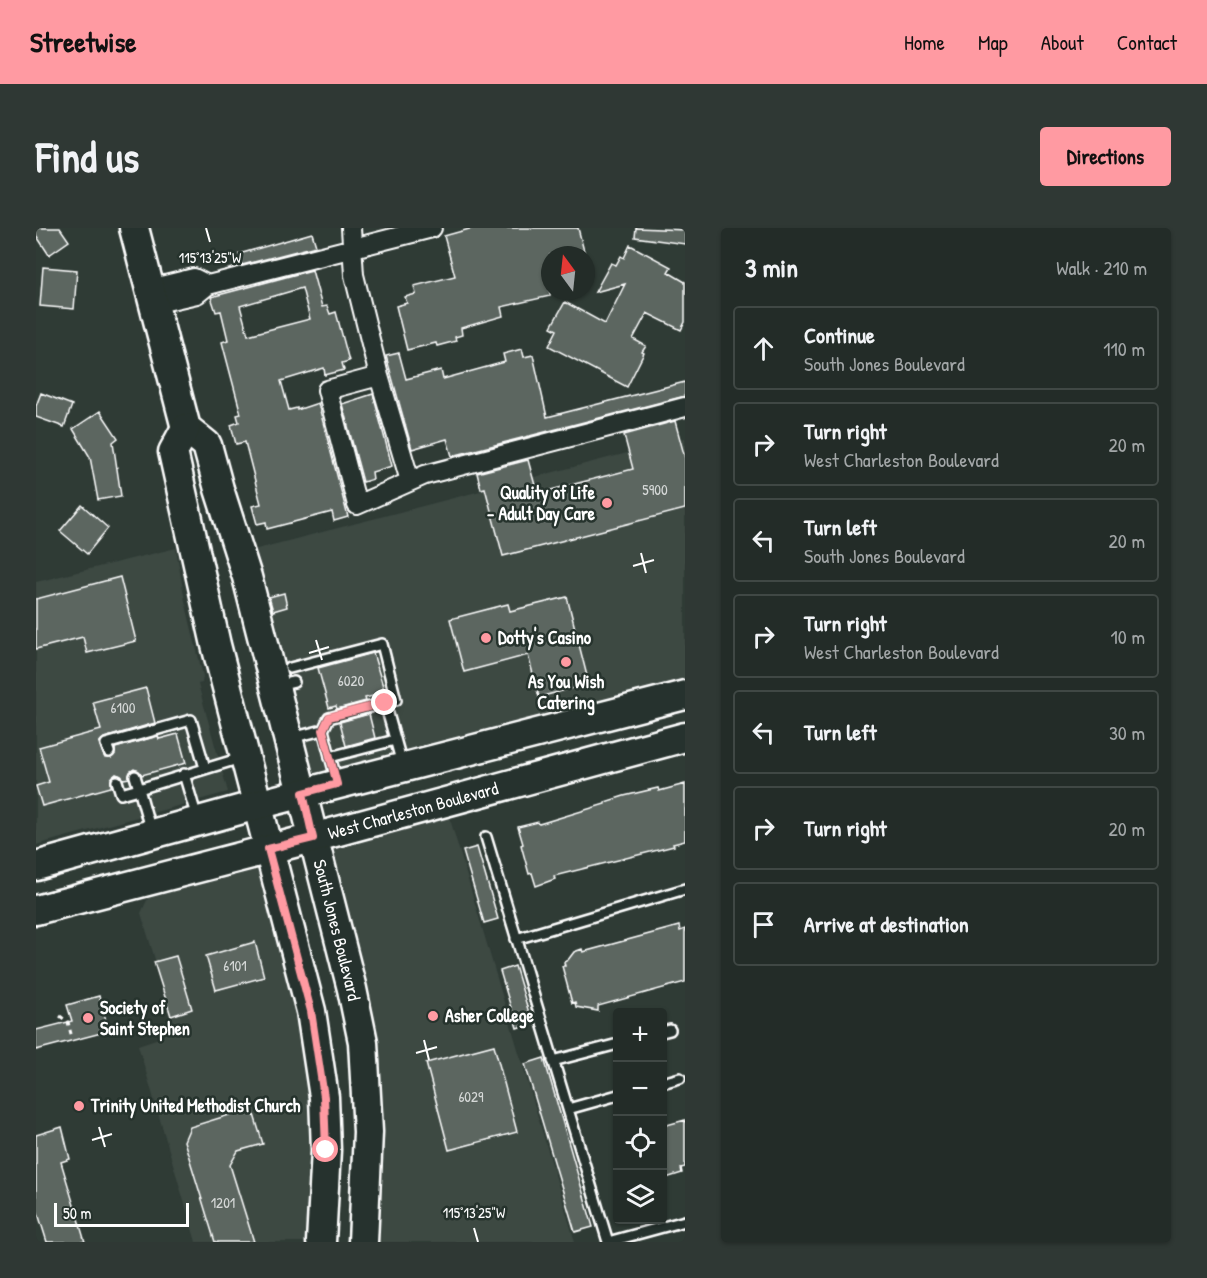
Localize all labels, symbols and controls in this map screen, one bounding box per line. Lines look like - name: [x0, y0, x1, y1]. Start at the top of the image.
- text: Streetwise: [30, 23, 136, 61]
- text: Home: [904, 28, 945, 57]
- text: Map: [978, 28, 1008, 57]
- text: About: [1041, 28, 1084, 57]
- text: Contact: [1117, 28, 1177, 57]
- button: Directions: [1040, 127, 1171, 186]
- text: Find us: [36, 128, 139, 185]
- north arrow: [541, 246, 595, 300]
- text: 115°13'25"W: [179, 247, 242, 268]
- text: 3 min: [745, 250, 798, 285]
- text: Walk · 210 m: [1056, 254, 1147, 281]
- text: Continue: [804, 320, 875, 350]
- icon: ahead: [747, 332, 780, 365]
- text: 110 m: [1103, 335, 1145, 362]
- text: South Jones Boulevard: [804, 350, 965, 377]
- text: Turn right: [804, 416, 887, 446]
- icon: right: [747, 428, 780, 461]
- text: 20 m: [1108, 431, 1145, 458]
- text: West Charleston Boulevard: [804, 446, 999, 473]
- house number: 5900: [642, 479, 668, 500]
- place label: Quality of Life - Adult Day Care: [487, 480, 596, 527]
- marker: Quality of Life - Adult Day Care: [600, 496, 614, 510]
- text: Turn left: [804, 512, 877, 542]
- icon: left: [747, 524, 780, 557]
- text: 20 m: [1108, 527, 1145, 554]
- text: South Jones Boulevard: [804, 542, 965, 569]
- text: Turn right: [804, 608, 887, 638]
- icon: right: [747, 620, 780, 653]
- text: 10 m: [1111, 623, 1145, 650]
- place label: Dotty's Casino: [498, 625, 592, 651]
- marker: Dotty's Casino: [479, 631, 493, 645]
- text: West Charleston Boulevard: [804, 638, 999, 665]
- marker: As You Wish Catering: [559, 655, 573, 669]
- place label: As You Wish Catering: [528, 669, 604, 716]
- house number: 6020: [338, 670, 364, 691]
- route end: [371, 689, 397, 715]
- house number: 6100: [111, 697, 136, 718]
- icon: left: [747, 716, 780, 749]
- text: Turn left: [804, 717, 877, 747]
- text: 30 m: [1109, 719, 1145, 746]
- street label: West Charleston Boulevard: [325, 775, 501, 845]
- icon: right: [747, 812, 780, 845]
- text: Turn right: [804, 813, 887, 843]
- text: 20 m: [1108, 815, 1145, 842]
- street label: South Jones Boulevard: [307, 857, 367, 1003]
- icon: arrive: [747, 908, 780, 941]
- text: Arrive at destination: [804, 909, 969, 939]
- house number: 6101: [223, 955, 247, 976]
- place label: Society of Saint Stephen: [100, 995, 190, 1042]
- place label: Asher College: [445, 1003, 535, 1029]
- map controls: [613, 1008, 667, 1224]
- button: +: [613, 1008, 667, 1062]
- marker: Asher College: [426, 1009, 440, 1023]
- marker: Society of Saint Stephen: [81, 1011, 95, 1025]
- button: −: [613, 1062, 667, 1116]
- house number: 6029: [458, 1086, 484, 1107]
- place label: Trinity United Methodist Church: [90, 1093, 301, 1119]
- marker: Trinity United Methodist Church: [72, 1099, 86, 1113]
- button: locate: [613, 1116, 667, 1170]
- route start: [312, 1136, 338, 1162]
- button: layers: [613, 1170, 667, 1224]
- house number: 1201: [211, 1192, 235, 1213]
- scale bar: [54, 1200, 189, 1228]
- text: 50 m: [63, 1202, 92, 1224]
- text: 115°13'25"W: [443, 1202, 506, 1223]

